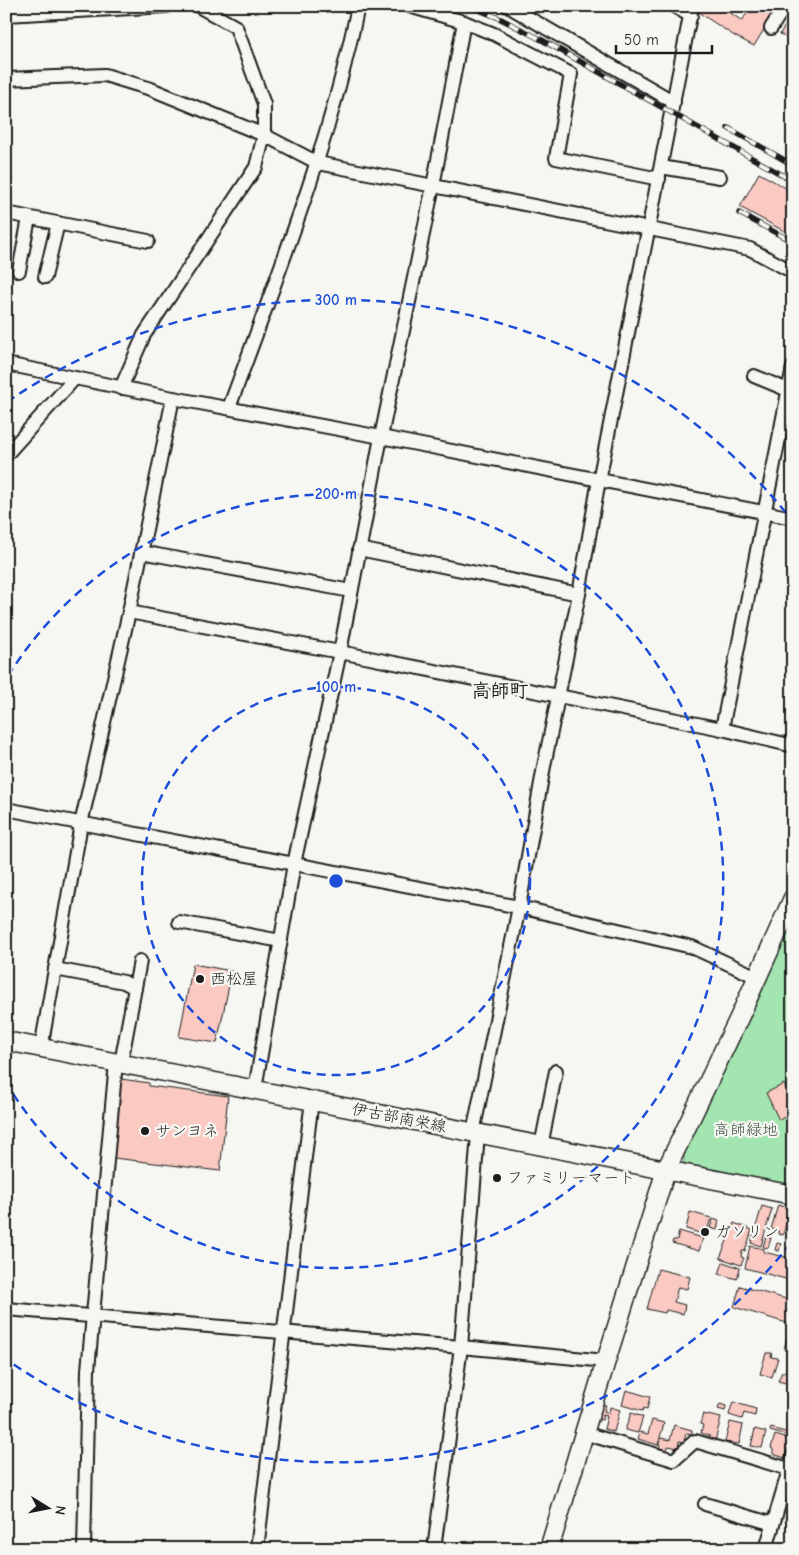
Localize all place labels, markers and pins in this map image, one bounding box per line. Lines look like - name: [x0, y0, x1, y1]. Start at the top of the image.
- centre of rings: [327, 872, 345, 890]
- place label: 西松屋: [210, 970, 258, 988]
- marker: 西松屋: [194, 973, 206, 985]
- place label: サンヨネ: [155, 1122, 219, 1140]
- marker: サンヨネ: [139, 1125, 151, 1137]
- place label: ファミリーマート: [507, 1169, 635, 1187]
- marker: ファミリーマート: [491, 1172, 503, 1184]
- place label: ガソリン: [715, 1223, 779, 1241]
- marker: ガソリン: [699, 1226, 711, 1238]

